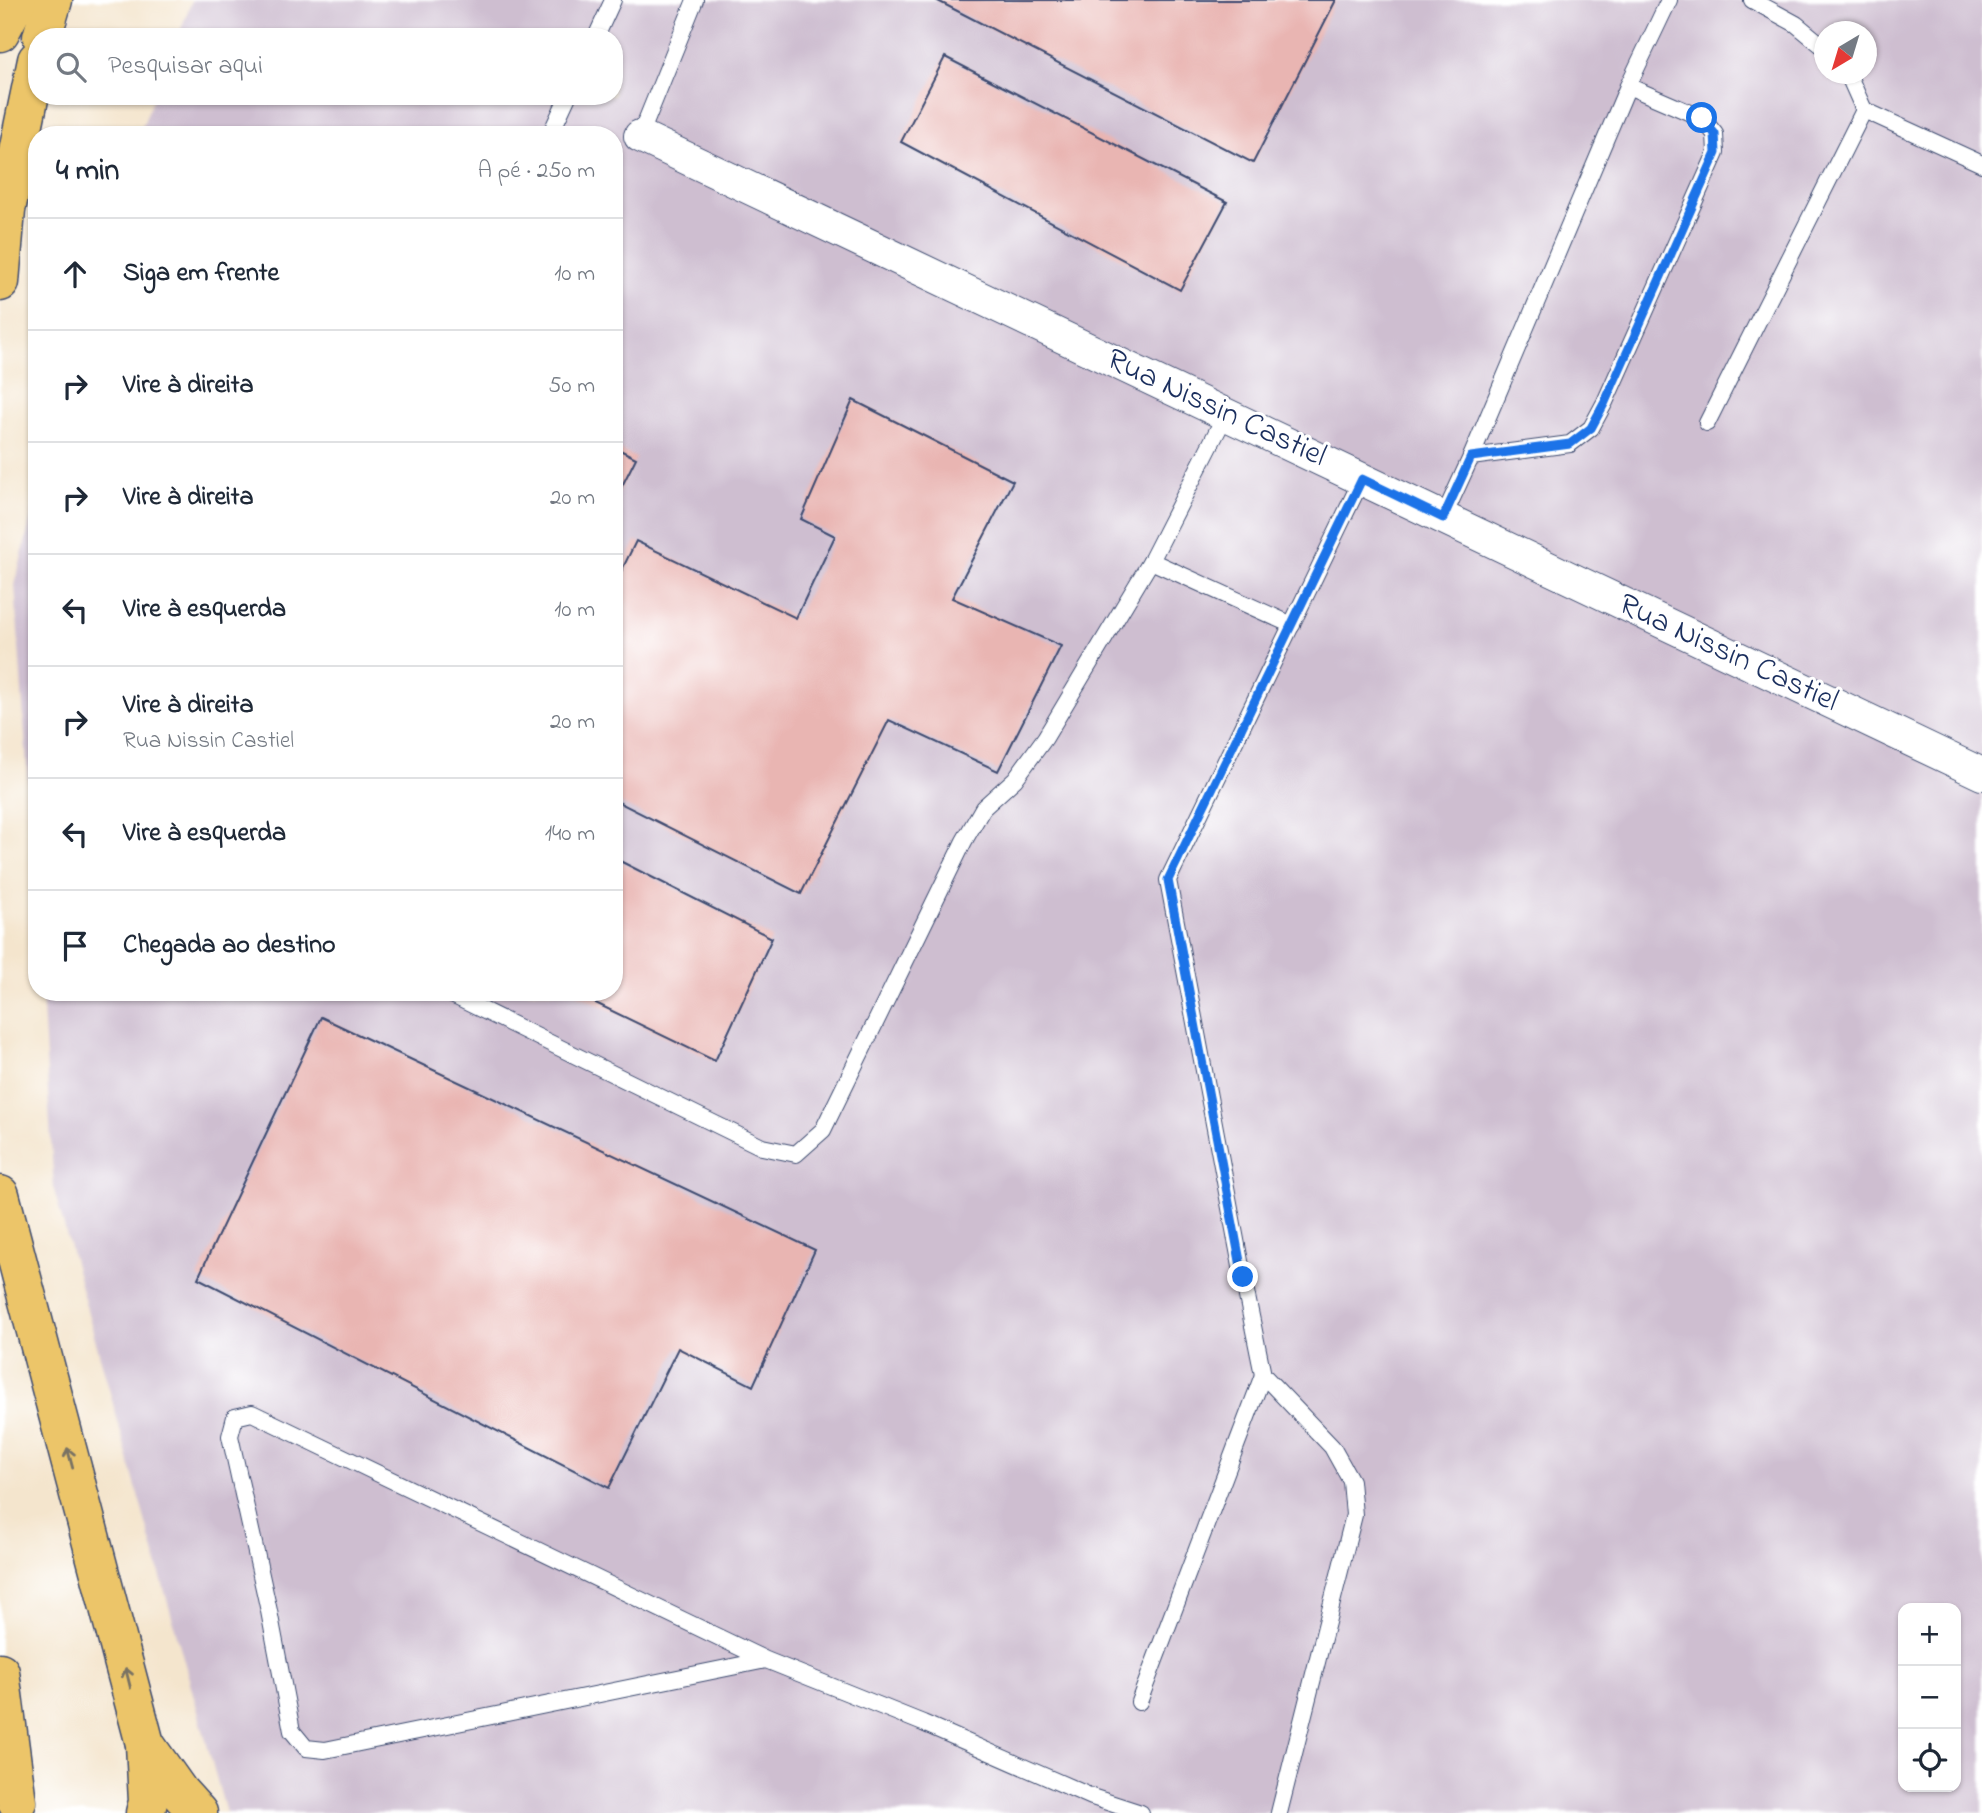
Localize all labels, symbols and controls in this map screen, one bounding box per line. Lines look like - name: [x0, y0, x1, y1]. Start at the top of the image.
- north arrow: [1814, 21, 1877, 84]
- search box: [28, 28, 623, 105]
- icon: search: [52, 48, 90, 86]
- text: Pesquisar aqui: [108, 48, 263, 86]
- route start: [1686, 102, 1717, 133]
- text: 4 min: [56, 150, 119, 194]
- text: A pé · 250 m: [478, 155, 595, 188]
- icon: ahead: [56, 255, 94, 293]
- text: Siga em frente: [123, 255, 279, 293]
- text: 10 m: [554, 258, 595, 291]
- street label: Rua Nissin Castiel: [1098, 337, 1334, 481]
- icon: right: [56, 367, 94, 405]
- text: Vire à direita: [123, 367, 254, 405]
- text: 50 m: [548, 370, 595, 403]
- icon: right: [56, 479, 94, 517]
- text: Vire à direita: [123, 479, 254, 517]
- text: 20 m: [550, 482, 595, 515]
- street label: Rua Nissin Castiel: [1610, 582, 1846, 726]
- icon: left: [56, 591, 94, 629]
- text: Vire à esquerda: [123, 591, 286, 629]
- text: 10 m: [554, 594, 595, 627]
- text: Vire à direita: [123, 687, 254, 725]
- icon: right: [56, 703, 94, 741]
- text: 20 m: [550, 706, 595, 739]
- text: Rua Nissin Castiel: [123, 725, 294, 758]
- icon: left: [56, 815, 94, 853]
- text: Vire à esquerda: [123, 815, 286, 853]
- text: 140 m: [545, 818, 595, 851]
- icon: arrive: [56, 927, 94, 965]
- text: Chegada ao destino: [123, 927, 335, 965]
- route end: [1227, 1261, 1258, 1292]
- one-way arrow: [63, 1447, 76, 1470]
- map controls: [1898, 1603, 1961, 1792]
- button: +: [1898, 1603, 1961, 1666]
- button: −: [1898, 1666, 1961, 1729]
- one-way arrow: [121, 1667, 134, 1690]
- button: locate: [1898, 1729, 1961, 1792]

